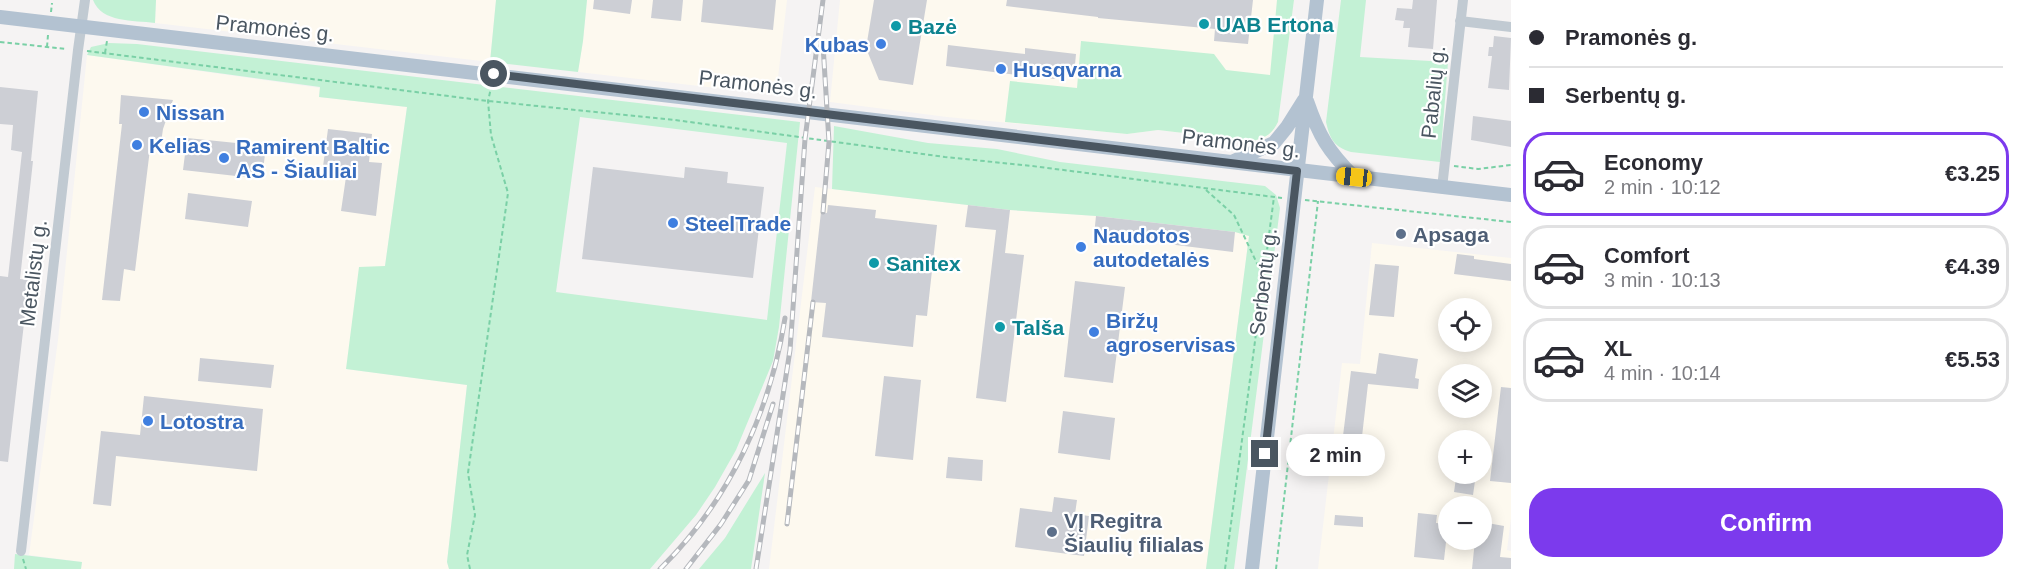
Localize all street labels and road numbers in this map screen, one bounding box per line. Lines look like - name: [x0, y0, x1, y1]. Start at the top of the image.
- street label: Pramonės g.: [215, 10, 335, 46]
- street label: Pabalių g.: [1417, 44, 1449, 140]
- street label: Pramonės g.: [698, 65, 818, 103]
- street label: Pramonės g.: [1181, 124, 1301, 162]
- street label: Metalistų g.: [15, 218, 51, 328]
- street label: Serbentų g.: [1245, 227, 1281, 337]

